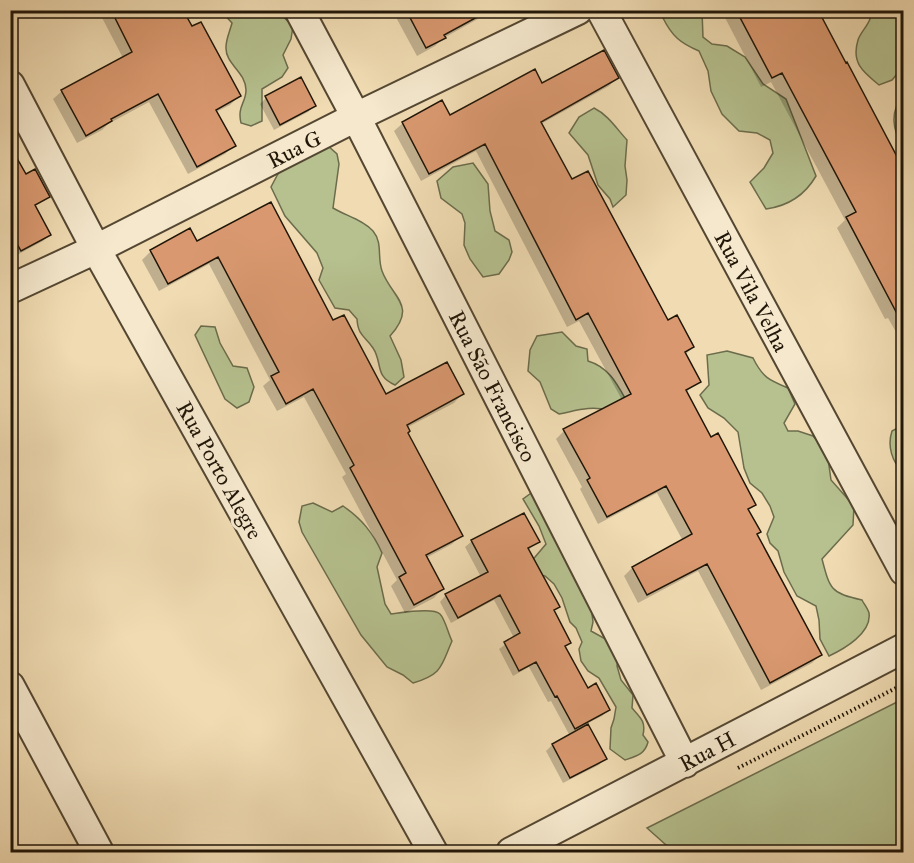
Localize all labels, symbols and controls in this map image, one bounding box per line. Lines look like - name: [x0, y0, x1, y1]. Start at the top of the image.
- street label: Rua G: [263, 124, 326, 174]
- street label: Rua Vila Velha: [708, 226, 795, 357]
- street label: Rua São Francisco: [443, 306, 542, 466]
- street label: Rua Porto Alegre: [170, 396, 269, 544]
- street label: Rua H: [674, 725, 740, 777]

